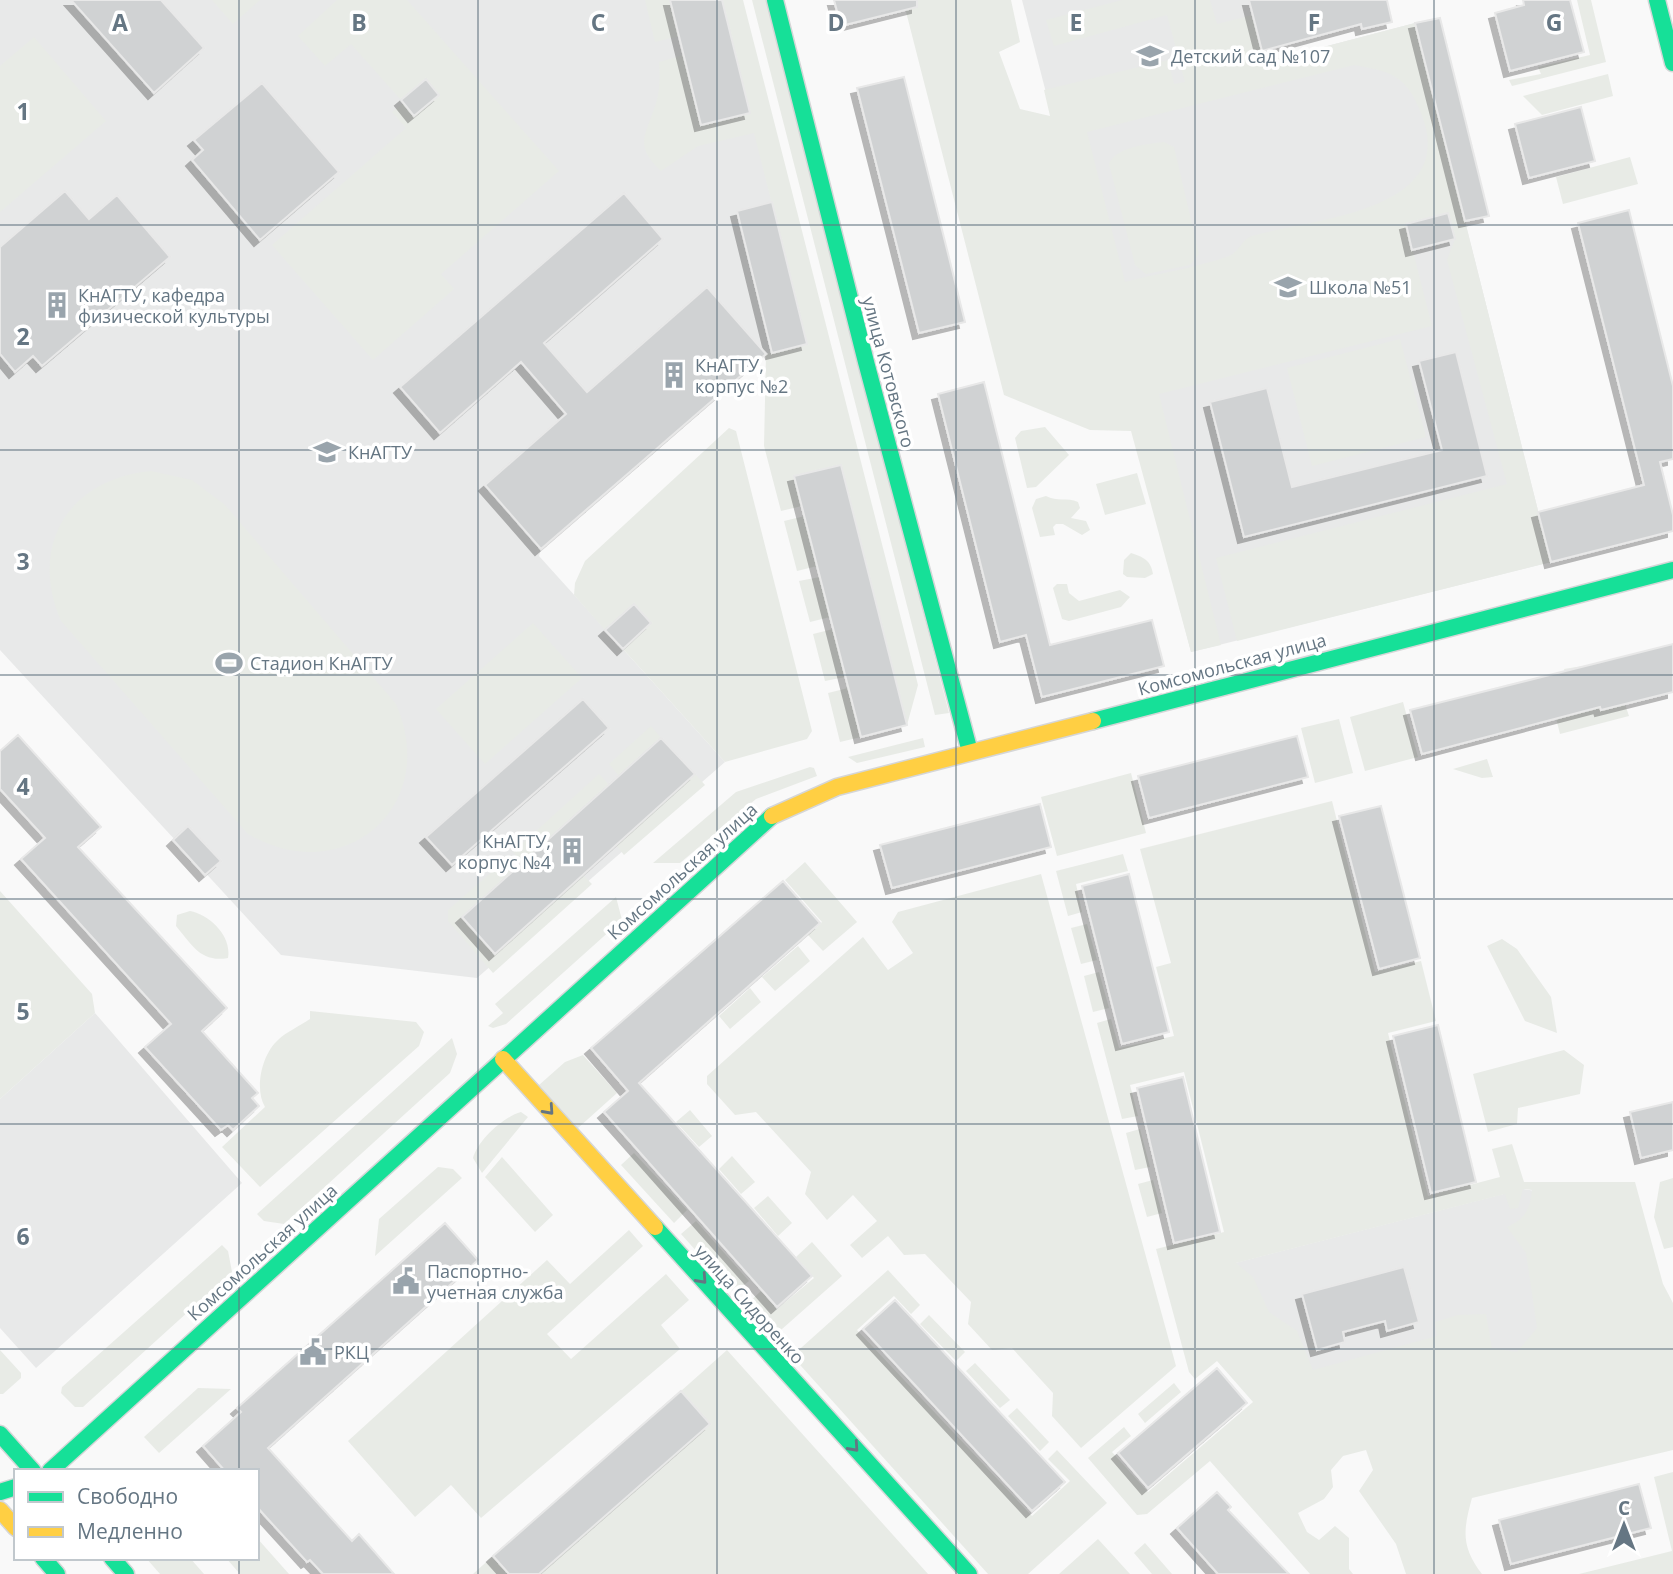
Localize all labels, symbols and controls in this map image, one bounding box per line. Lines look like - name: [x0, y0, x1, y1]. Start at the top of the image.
- text: A: [112, 6, 128, 38]
- text: B: [351, 6, 367, 38]
- text: C: [591, 6, 605, 38]
- text: D: [827, 6, 845, 38]
- text: E: [1070, 6, 1082, 38]
- text: F: [1308, 6, 1320, 38]
- text: G: [1546, 6, 1562, 38]
- school or university icon: Детский сад №107: [1135, 41, 1165, 71]
- place label: Детский сад №107: [1171, 44, 1330, 68]
- text: 1: [16, 95, 30, 127]
- school or university icon: Школа №51: [1273, 272, 1303, 302]
- place label: Школа №51: [1309, 275, 1412, 299]
- place label: КнАГТУ, кафедра физической культуры: [78, 283, 270, 328]
- building icon: КнАГТУ, кафедра физической культуры: [42, 290, 72, 320]
- street label: улица Котовского: [857, 294, 921, 450]
- text: 2: [16, 320, 30, 352]
- place label: КнАГТУ, корпус №2: [695, 353, 788, 398]
- building icon: КнАГТУ, корпус №2: [659, 360, 689, 390]
- school or university icon: КнАГТУ: [312, 437, 342, 467]
- place label: КнАГТУ: [348, 440, 413, 464]
- text: 3: [16, 545, 30, 577]
- street label: Комсомольская улица: [1135, 627, 1329, 701]
- sports icon: Стадион КнАГТУ: [214, 648, 244, 678]
- place label: Стадион КнАГТУ: [250, 651, 394, 675]
- text: 4: [16, 770, 30, 802]
- street label: Комсомольская улица: [602, 797, 762, 945]
- place label: КнАГТУ, корпус №4: [458, 829, 551, 874]
- building icon: КнАГТУ, корпус №4: [557, 836, 587, 866]
- text: 5: [16, 995, 30, 1027]
- one-way arrow: [541, 1102, 553, 1115]
- street label: Комсомольская улица: [182, 1178, 342, 1326]
- text: 6: [16, 1220, 30, 1252]
- street label: улица Сидоренко: [690, 1239, 810, 1369]
- place label: Паспортно- учетная служба: [427, 1259, 563, 1304]
- public building icon: Паспортно- учетная служба: [391, 1266, 421, 1296]
- one-way arrow: [693, 1271, 706, 1284]
- public building icon: РКЦ: [298, 1337, 328, 1367]
- place label: РКЦ: [334, 1340, 369, 1364]
- one-way arrow: [846, 1439, 859, 1452]
- legend: [14, 1469, 259, 1560]
- text: Свободно: [77, 1482, 178, 1510]
- north arrow: [1589, 1490, 1659, 1560]
- text: С: [1618, 1495, 1630, 1521]
- text: Медленно: [77, 1517, 183, 1545]

